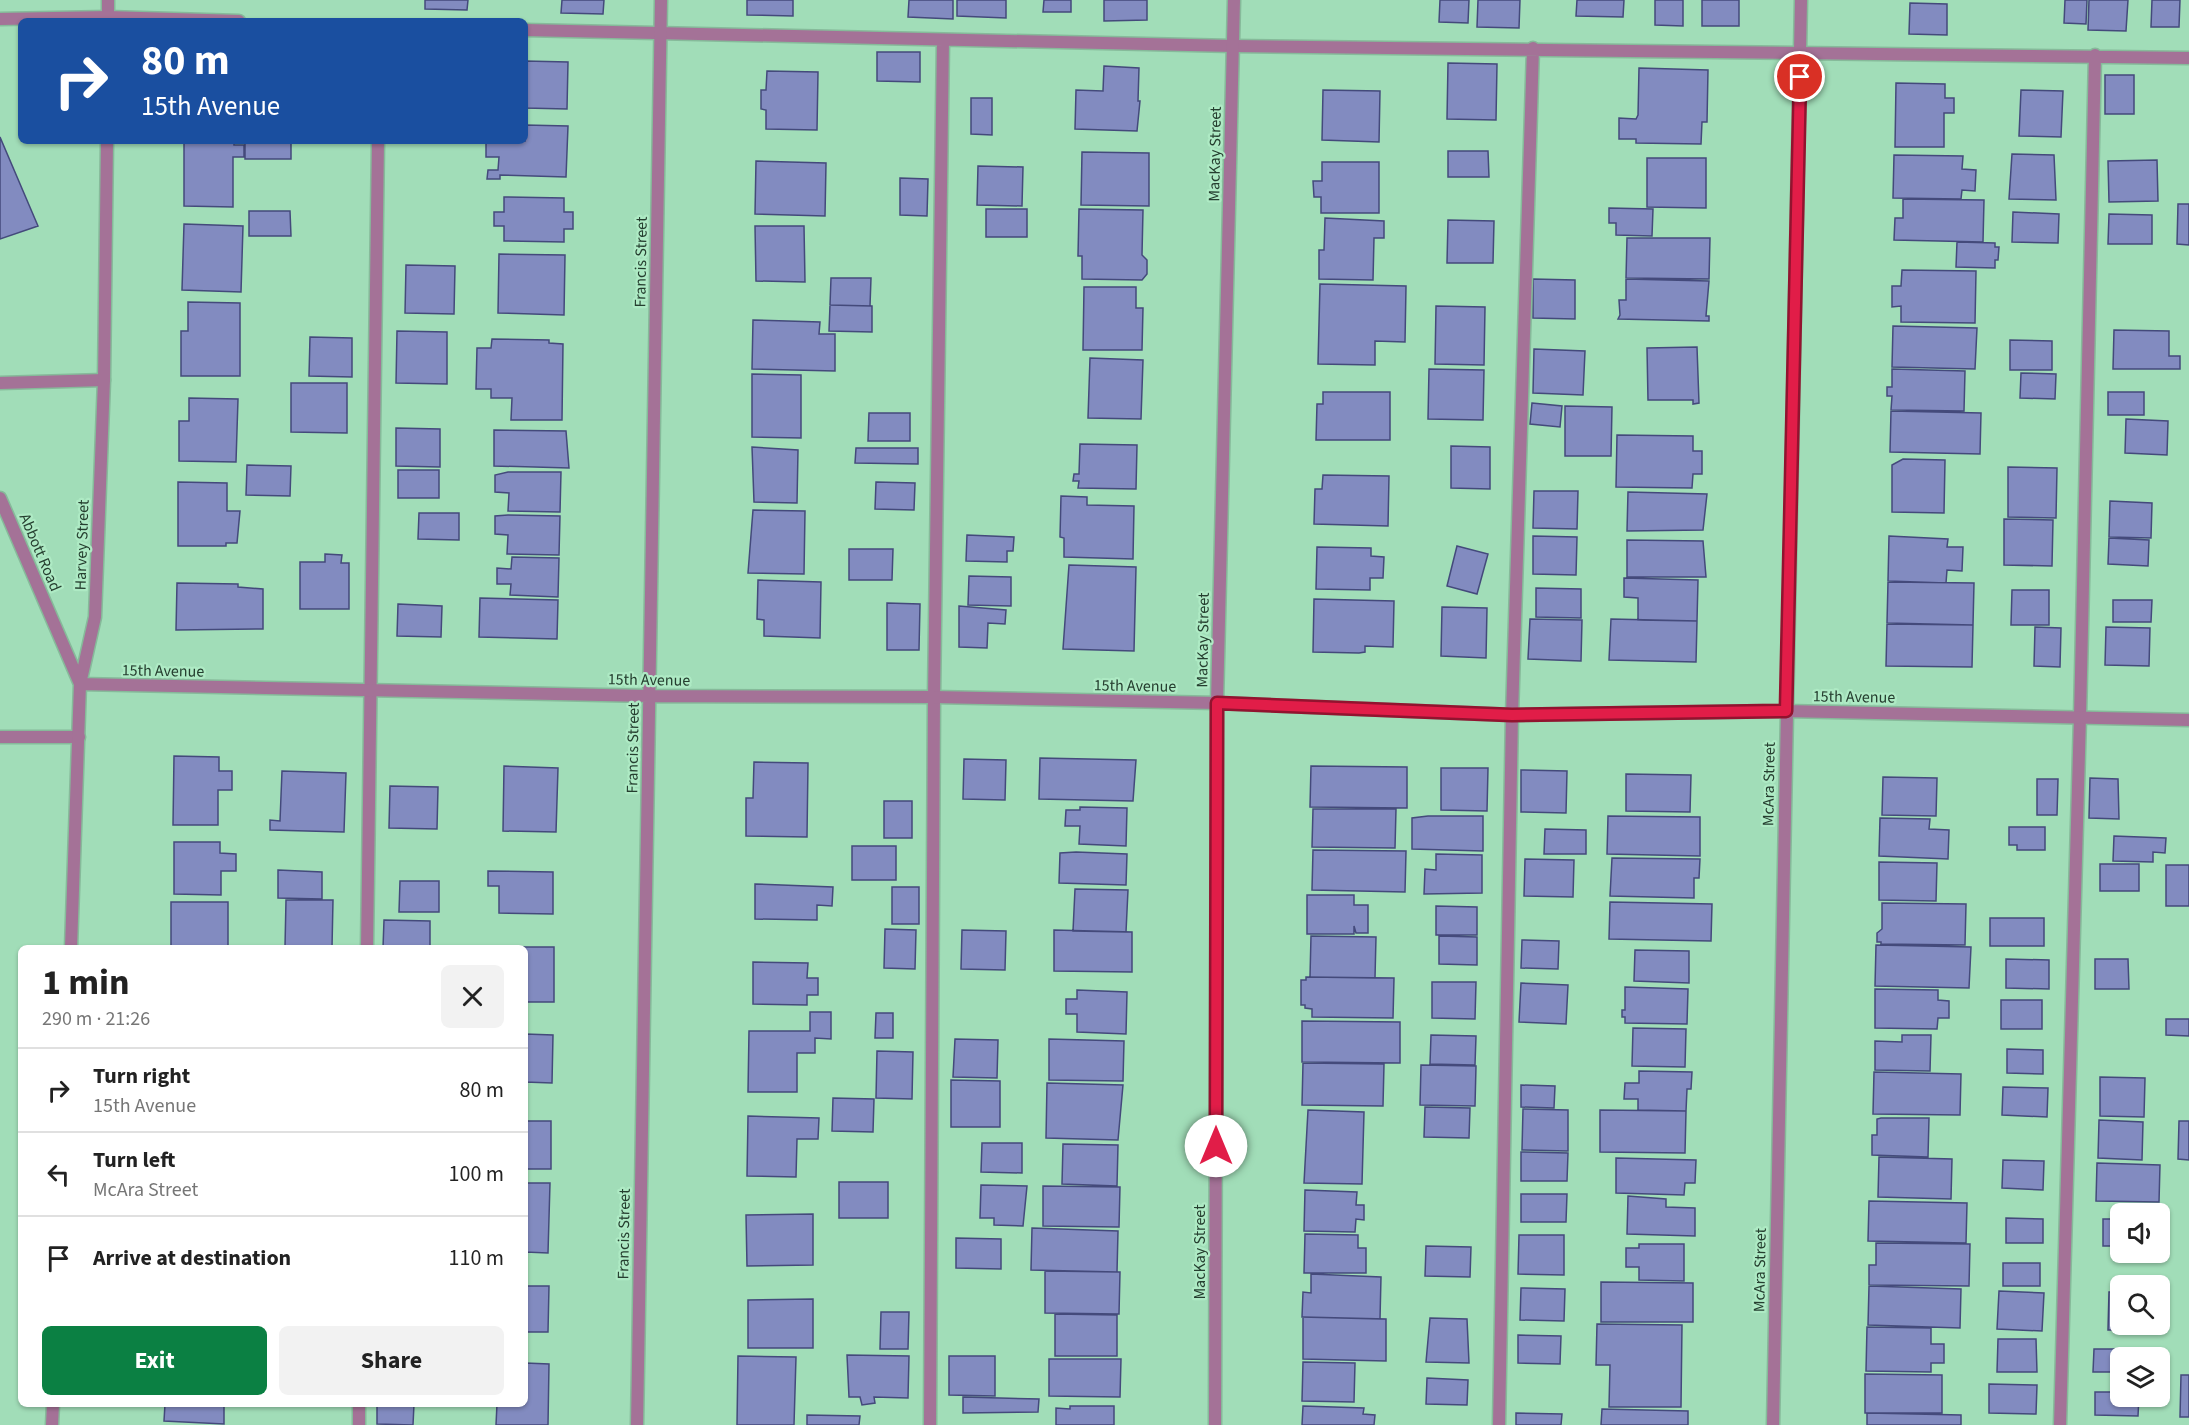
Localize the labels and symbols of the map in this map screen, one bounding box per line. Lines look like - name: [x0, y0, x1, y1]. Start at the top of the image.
- pin: [1774, 51, 1825, 102]
- street label: MacKay Street: [1203, 106, 1227, 202]
- street label: Francis Street: [629, 216, 653, 308]
- street label: Harvey Street: [69, 499, 95, 591]
- street label: Abbott Road: [14, 510, 66, 595]
- street label: MacKay Street: [1191, 592, 1215, 688]
- street label: 15th Avenue: [122, 659, 204, 683]
- street label: 15th Avenue: [608, 668, 690, 692]
- street label: 15th Avenue: [1094, 674, 1176, 698]
- street label: 15th Avenue: [1813, 685, 1895, 709]
- street label: Francis Street: [621, 702, 645, 794]
- street label: McAra Street: [1757, 741, 1781, 826]
- position arrow: [1184, 1114, 1248, 1178]
- street label: Francis Street: [612, 1188, 636, 1280]
- street label: MacKay Street: [1189, 1204, 1211, 1300]
- street label: McAra Street: [1748, 1227, 1772, 1312]

